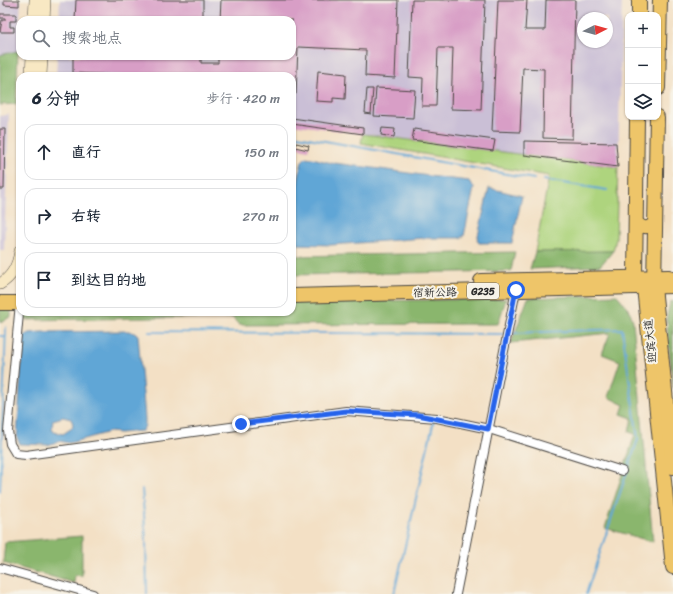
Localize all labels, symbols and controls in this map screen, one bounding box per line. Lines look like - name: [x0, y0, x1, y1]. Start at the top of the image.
- north arrow: [577, 12, 613, 48]
- map controls: [625, 12, 661, 120]
- button: +: [625, 12, 661, 48]
- search box: [16, 16, 296, 60]
- text: 搜索地点: [62, 25, 122, 51]
- icon: search: [30, 27, 52, 49]
- button: −: [625, 48, 661, 84]
- text: 6 分钟: [32, 83, 80, 113]
- button: layers: [625, 84, 661, 120]
- text: 步行 · 420 m: [207, 87, 280, 110]
- text: 直行: [71, 139, 101, 165]
- icon: ahead: [33, 141, 55, 163]
- text: 150 m: [244, 141, 279, 164]
- text: 右转: [71, 203, 101, 229]
- icon: right: [33, 205, 55, 227]
- text: 270 m: [242, 205, 279, 228]
- text: 到达目的地: [71, 267, 146, 293]
- icon: arrive: [33, 269, 55, 291]
- route start: [507, 281, 525, 299]
- street label: 宿新公路: [413, 283, 457, 302]
- road number: G235: [467, 283, 499, 299]
- street label: 迎宾大道: [639, 318, 662, 364]
- route end: [232, 415, 250, 433]

